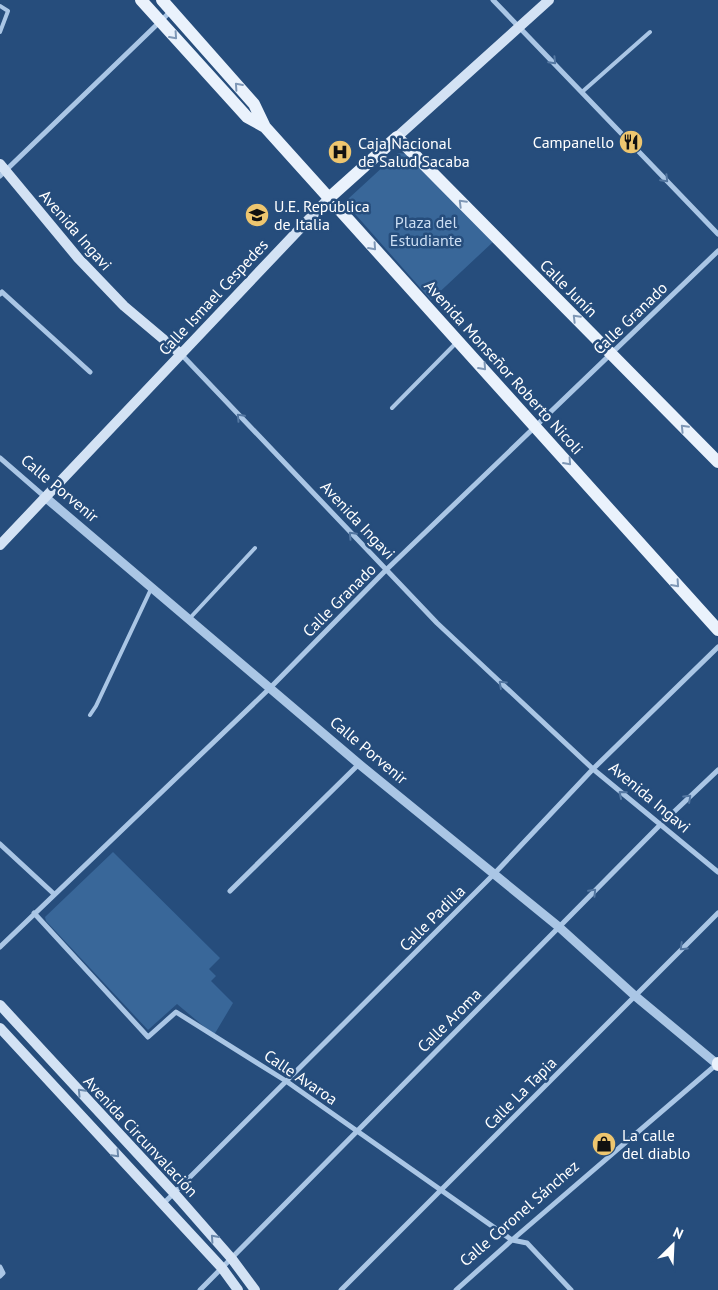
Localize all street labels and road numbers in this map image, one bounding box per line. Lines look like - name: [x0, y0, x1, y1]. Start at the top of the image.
- street label: Avenida Ingavi: [36, 186, 116, 274]
- street label: Calle Ismael Cespedes: [154, 235, 272, 359]
- street label: Calle Junín: [536, 255, 602, 321]
- street label: Avenida Monseñor Roberto Nicoli: [420, 276, 588, 458]
- street label: Calle Granado: [589, 278, 671, 358]
- street label: Calle Porvenir: [17, 450, 103, 527]
- street label: Avenida Ingavi: [316, 477, 400, 563]
- street label: Calle Granado: [298, 559, 380, 641]
- street label: Calle Porvenir: [326, 712, 412, 789]
- street label: Avenida Ingavi: [605, 757, 695, 837]
- street label: Calle Padilla: [395, 881, 469, 955]
- street label: Calle Aroma: [413, 984, 485, 1056]
- street label: Calle Avaroa: [260, 1045, 342, 1109]
- street label: Calle La Tapia: [480, 1053, 560, 1133]
- street label: Avenida Circunvalación: [80, 1071, 202, 1201]
- street label: Calle Coronel Sánchez: [455, 1156, 583, 1270]

